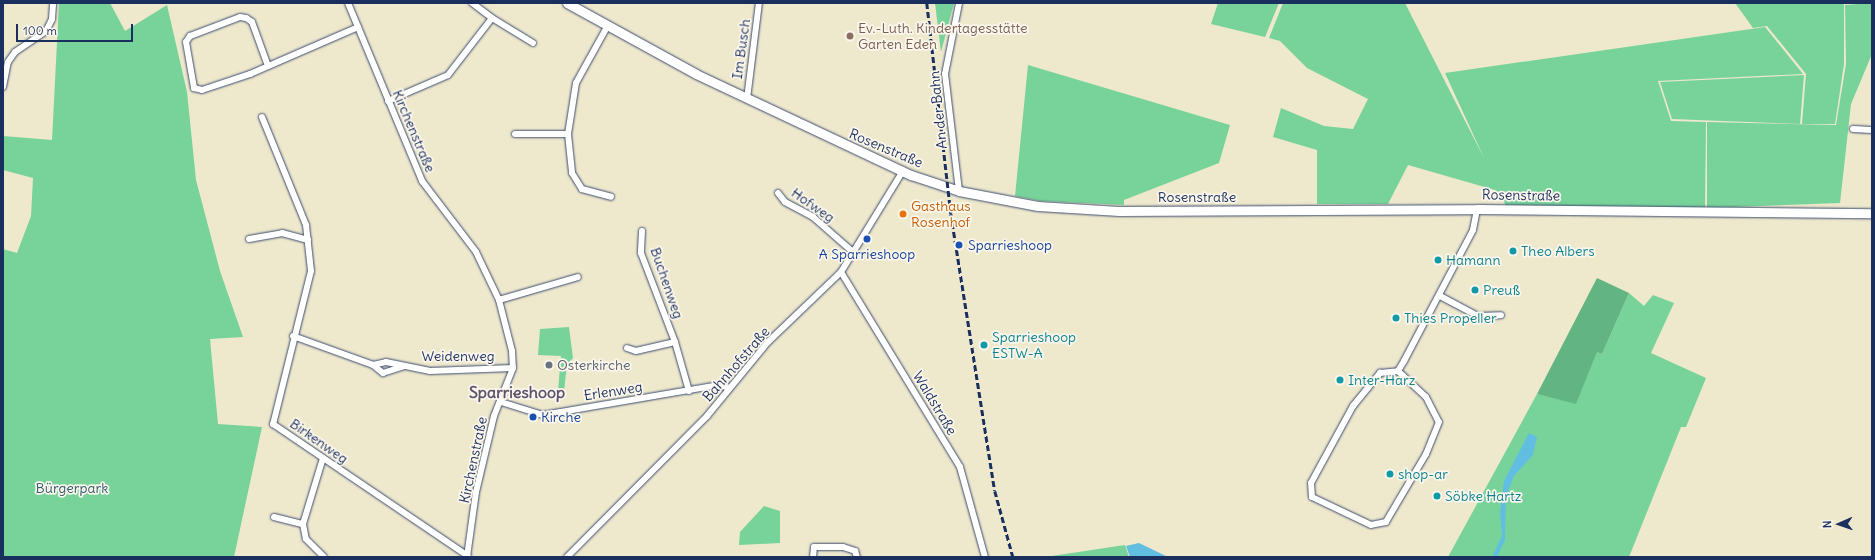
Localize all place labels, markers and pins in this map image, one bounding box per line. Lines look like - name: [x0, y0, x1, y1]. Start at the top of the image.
- place label: Ev.-Luth. Kindertagesstätte Garten Eden: [858, 20, 1028, 52]
- marker: Ev.-Luth. Kindertagesstätte Garten Eden: [845, 31, 855, 41]
- place label: Gasthaus Rosenhof: [911, 198, 971, 230]
- marker: Gasthaus Rosenhof: [898, 209, 908, 219]
- marker: A Sparrieshoop: [862, 234, 872, 244]
- place label: Sparrieshoop: [968, 237, 1052, 253]
- marker: Sparrieshoop: [953, 239, 965, 251]
- place label: Theo Albers: [1521, 243, 1595, 259]
- place label: A Sparrieshoop: [819, 246, 915, 262]
- marker: Theo Albers: [1508, 246, 1518, 256]
- place label: Hamann: [1446, 252, 1501, 268]
- marker: Hamann: [1433, 255, 1443, 265]
- place label: Preuß: [1483, 282, 1520, 298]
- marker: Preuß: [1470, 285, 1480, 295]
- place label: Thies Propeller: [1404, 310, 1497, 326]
- marker: Thies Propeller: [1391, 313, 1401, 323]
- place label: Sparrieshoop ESTW-A: [992, 329, 1076, 362]
- marker: Sparrieshoop ESTW-A: [979, 340, 989, 350]
- place label: Osterkirche: [557, 357, 631, 373]
- marker: Osterkirche: [544, 360, 554, 370]
- place label: Inter-Harz: [1348, 372, 1415, 388]
- marker: Inter-Harz: [1335, 375, 1345, 385]
- place label: Kirche: [541, 409, 581, 425]
- marker: Kirche: [528, 412, 538, 422]
- place label: shop-ar: [1398, 466, 1448, 482]
- marker: shop-ar: [1385, 469, 1395, 479]
- place label: Söbke Hartz: [1445, 488, 1521, 504]
- marker: Söbke Hartz: [1432, 491, 1442, 501]

